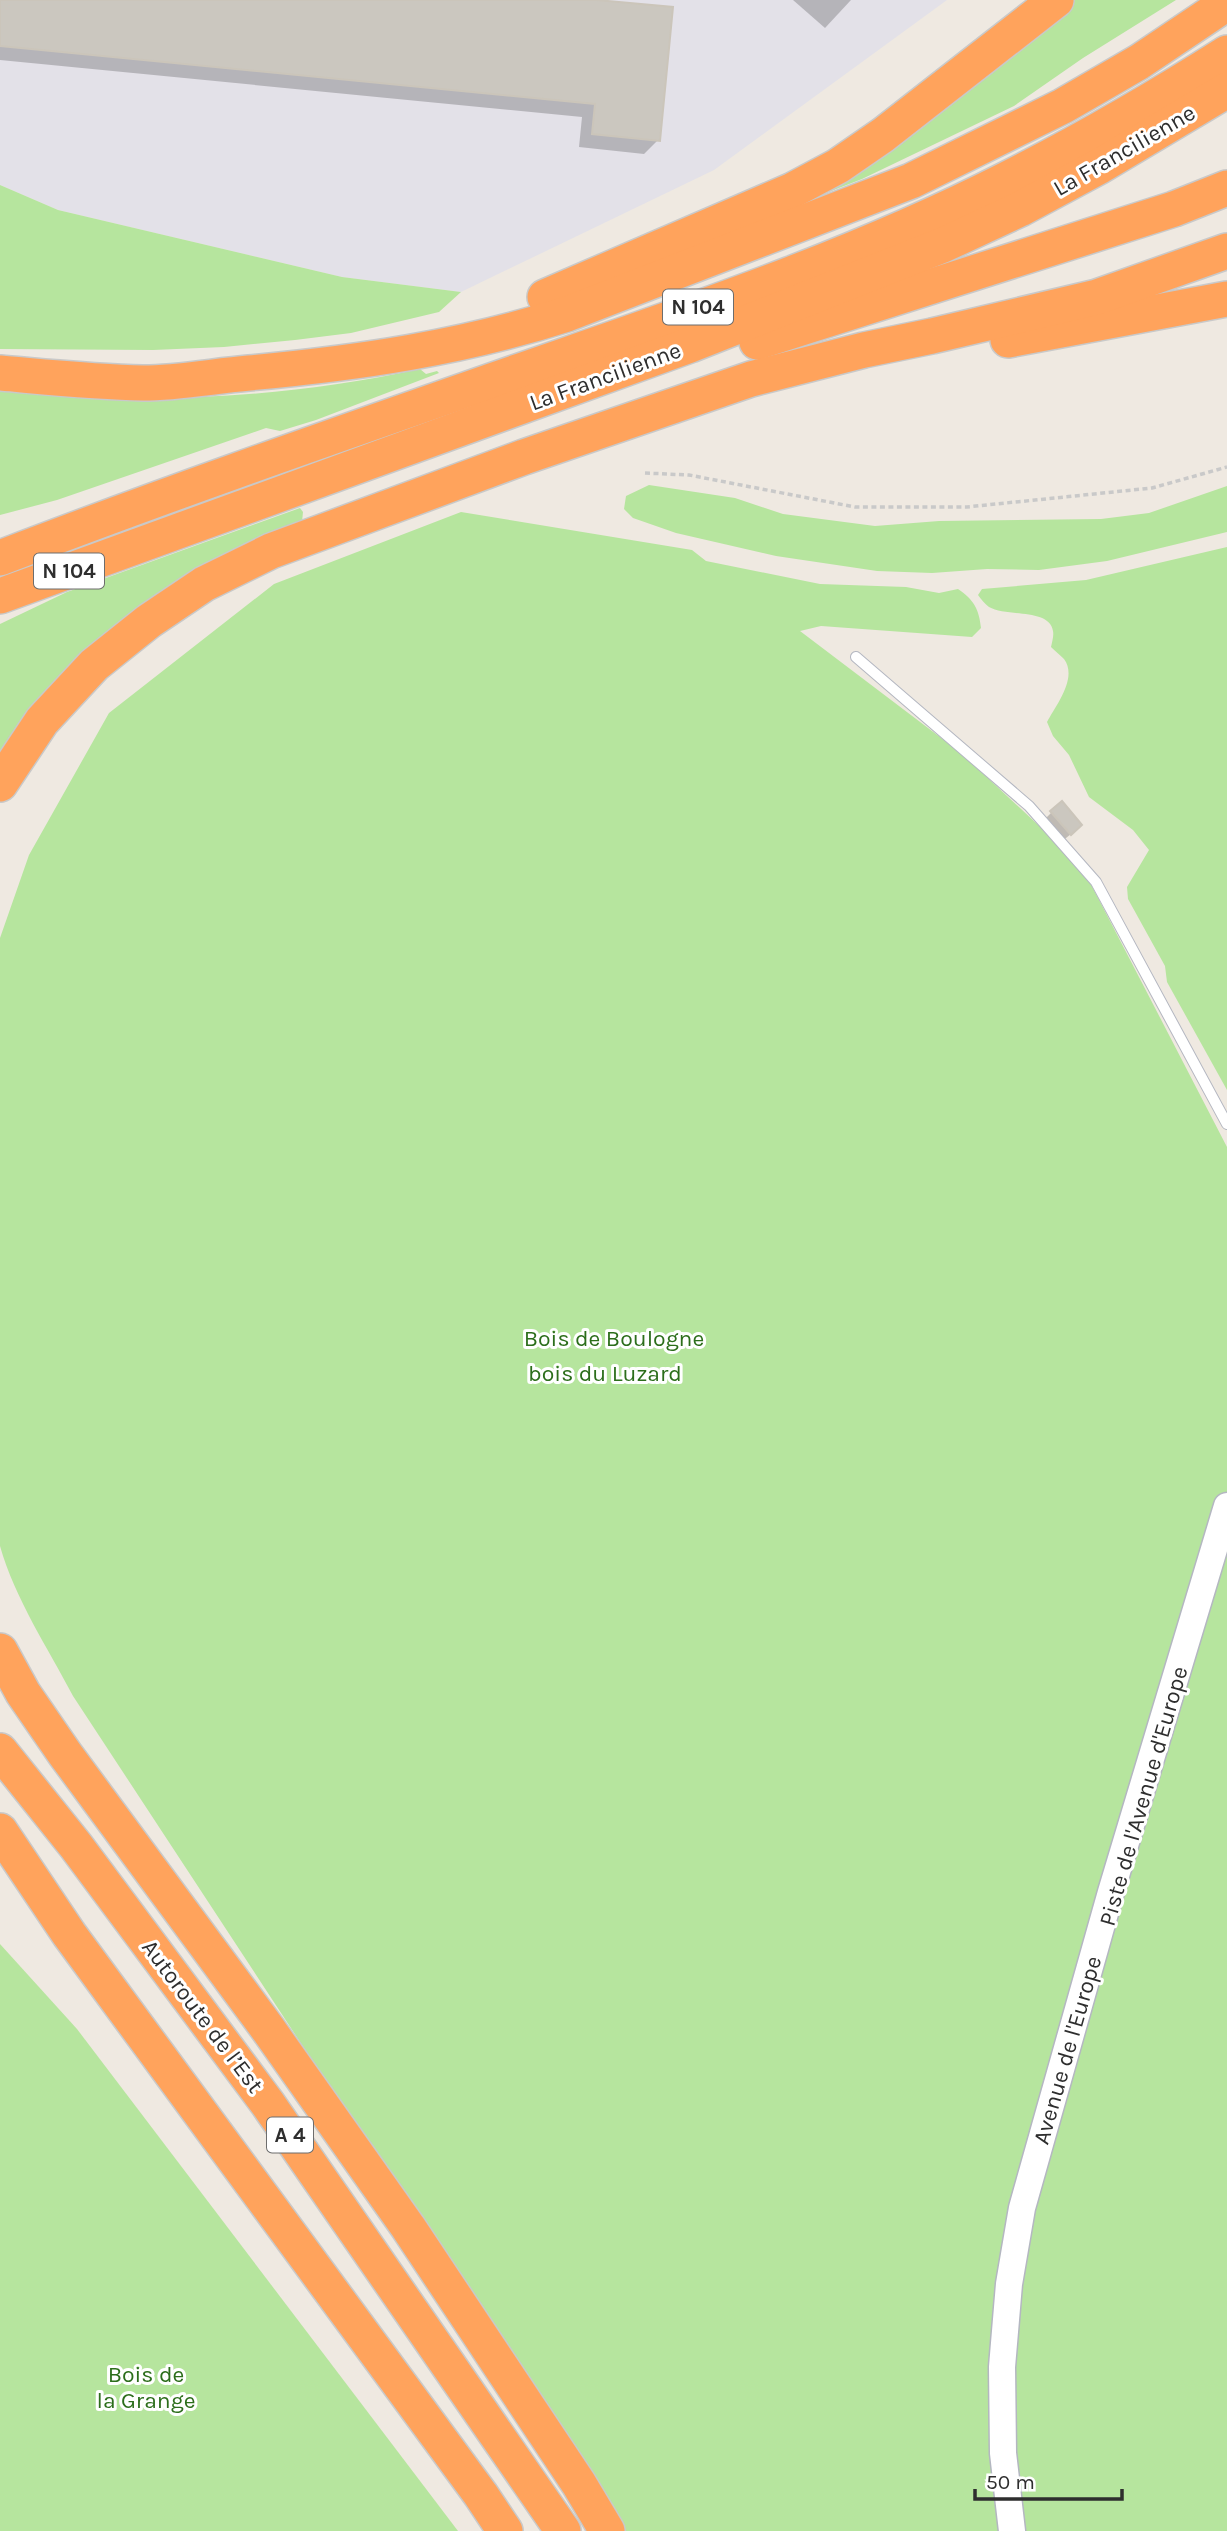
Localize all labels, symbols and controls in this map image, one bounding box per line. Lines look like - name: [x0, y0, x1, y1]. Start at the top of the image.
- street label: La Francilienne: [1049, 99, 1200, 202]
- road number: N 104: [663, 290, 733, 324]
- street label: La Francilienne: [526, 337, 685, 416]
- road number: N 104: [34, 554, 104, 588]
- park label: Bois de Boulogne: [524, 1325, 704, 1352]
- park label: bois du Luzard: [528, 1360, 682, 1387]
- street label: Piste de l'Avenue d'Europe: [1093, 1663, 1194, 1929]
- street label: Autoroute de l’Est: [136, 1934, 269, 2099]
- street label: Avenue de l'Europe: [1028, 1953, 1107, 2147]
- road number: A 4: [267, 2118, 313, 2152]
- park label: Bois de la Grange: [96, 2361, 196, 2414]
- scale bar: [975, 2458, 1122, 2502]
- text: 50 m: [986, 2470, 1035, 2494]

